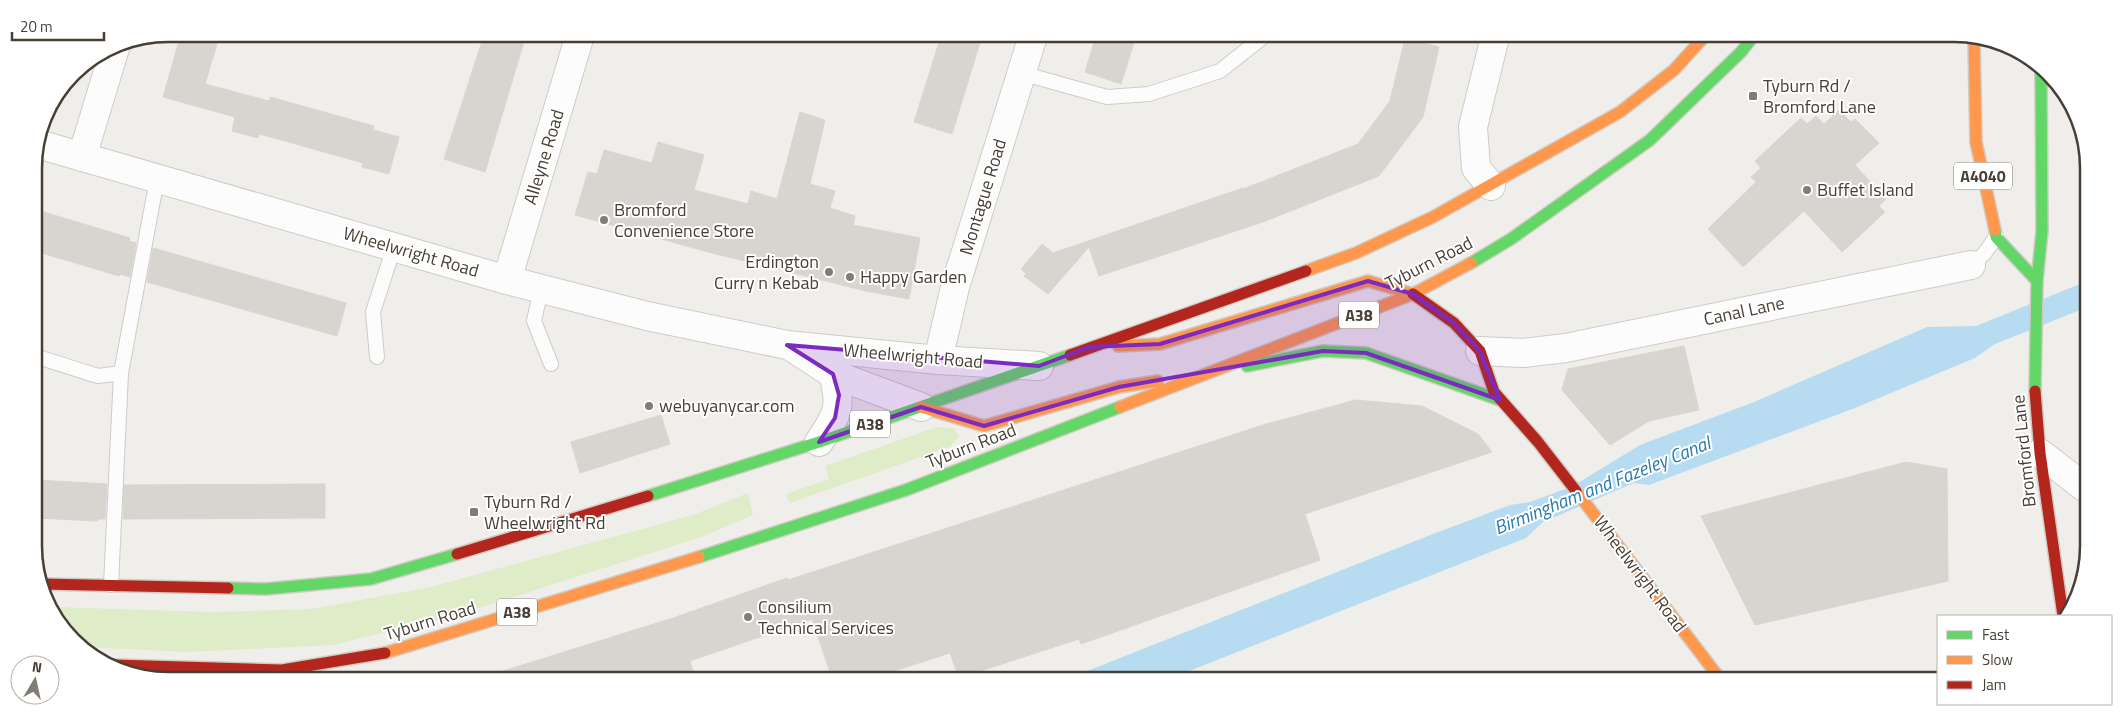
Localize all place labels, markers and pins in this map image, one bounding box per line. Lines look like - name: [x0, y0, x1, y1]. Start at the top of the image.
- place label: Tyburn Rd / Bromford Lane: [1763, 72, 1876, 120]
- marker: Tyburn Rd / Bromford Lane: [1747, 90, 1759, 102]
- place label: Buffet Island: [1817, 176, 1914, 203]
- marker: Buffet Island: [1801, 184, 1813, 196]
- place label: Bromford Convenience Store: [614, 196, 754, 244]
- marker: Bromford Convenience Store: [598, 214, 610, 226]
- place label: Erdington Curry n Kebab: [714, 248, 819, 296]
- place label: Happy Garden: [860, 263, 967, 290]
- marker: Erdington Curry n Kebab: [823, 266, 835, 278]
- marker: Happy Garden: [844, 271, 856, 283]
- place label: webuyanycar.com: [659, 392, 795, 419]
- marker: webuyanycar.com: [643, 400, 655, 412]
- place label: Tyburn Rd / Wheelwright Rd: [484, 488, 605, 536]
- marker: Tyburn Rd / Wheelwright Rd: [468, 506, 480, 518]
- place label: Consilium Technical Services: [758, 593, 894, 641]
- marker: Consilium Technical Services: [742, 611, 754, 623]

